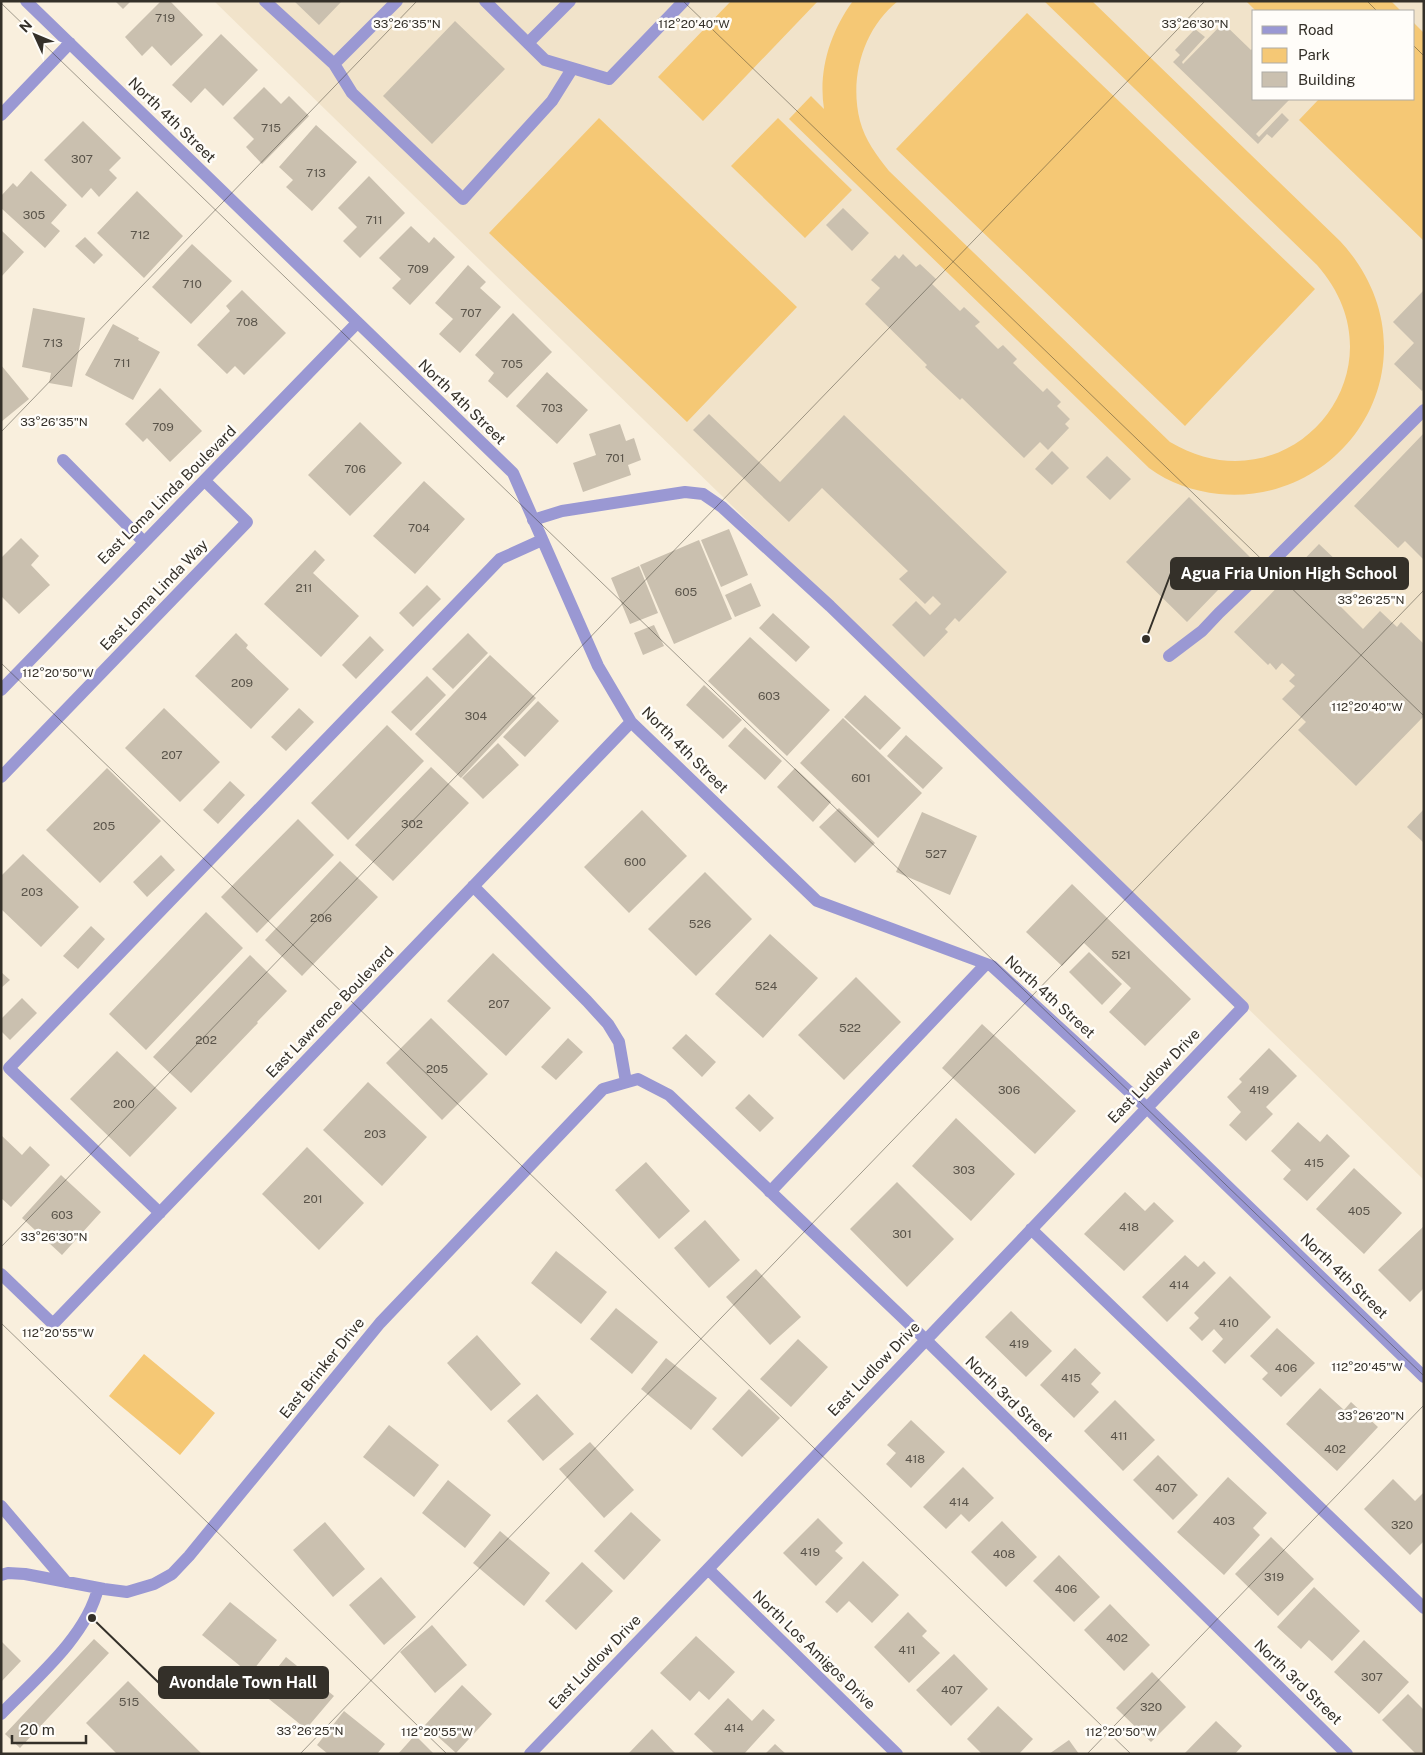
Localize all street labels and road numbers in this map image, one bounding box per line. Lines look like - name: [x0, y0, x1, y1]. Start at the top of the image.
- street label: North 4th Street: [125, 74, 220, 166]
- street label: North 4th Street: [415, 356, 510, 448]
- street label: East Loma Linda Boulevard: [94, 422, 239, 567]
- street label: East Loma Linda Way: [96, 536, 211, 654]
- street label: North 4th Street: [639, 703, 732, 796]
- street label: East Lawrence Boulevard: [262, 943, 397, 1081]
- street label: North 4th Street: [1002, 952, 1099, 1041]
- street label: East Ludlow Drive: [1104, 1025, 1203, 1126]
- street label: North 4th Street: [1297, 1230, 1392, 1322]
- street label: East Brinker Drive: [276, 1314, 367, 1421]
- street label: East Ludlow Drive: [824, 1318, 923, 1419]
- street label: North 3rd Street: [962, 1353, 1057, 1445]
- street label: North Los Amigos Drive: [750, 1587, 879, 1712]
- street label: East Ludlow Drive: [545, 1611, 644, 1712]
- street label: North 3rd Street: [1251, 1636, 1346, 1728]

